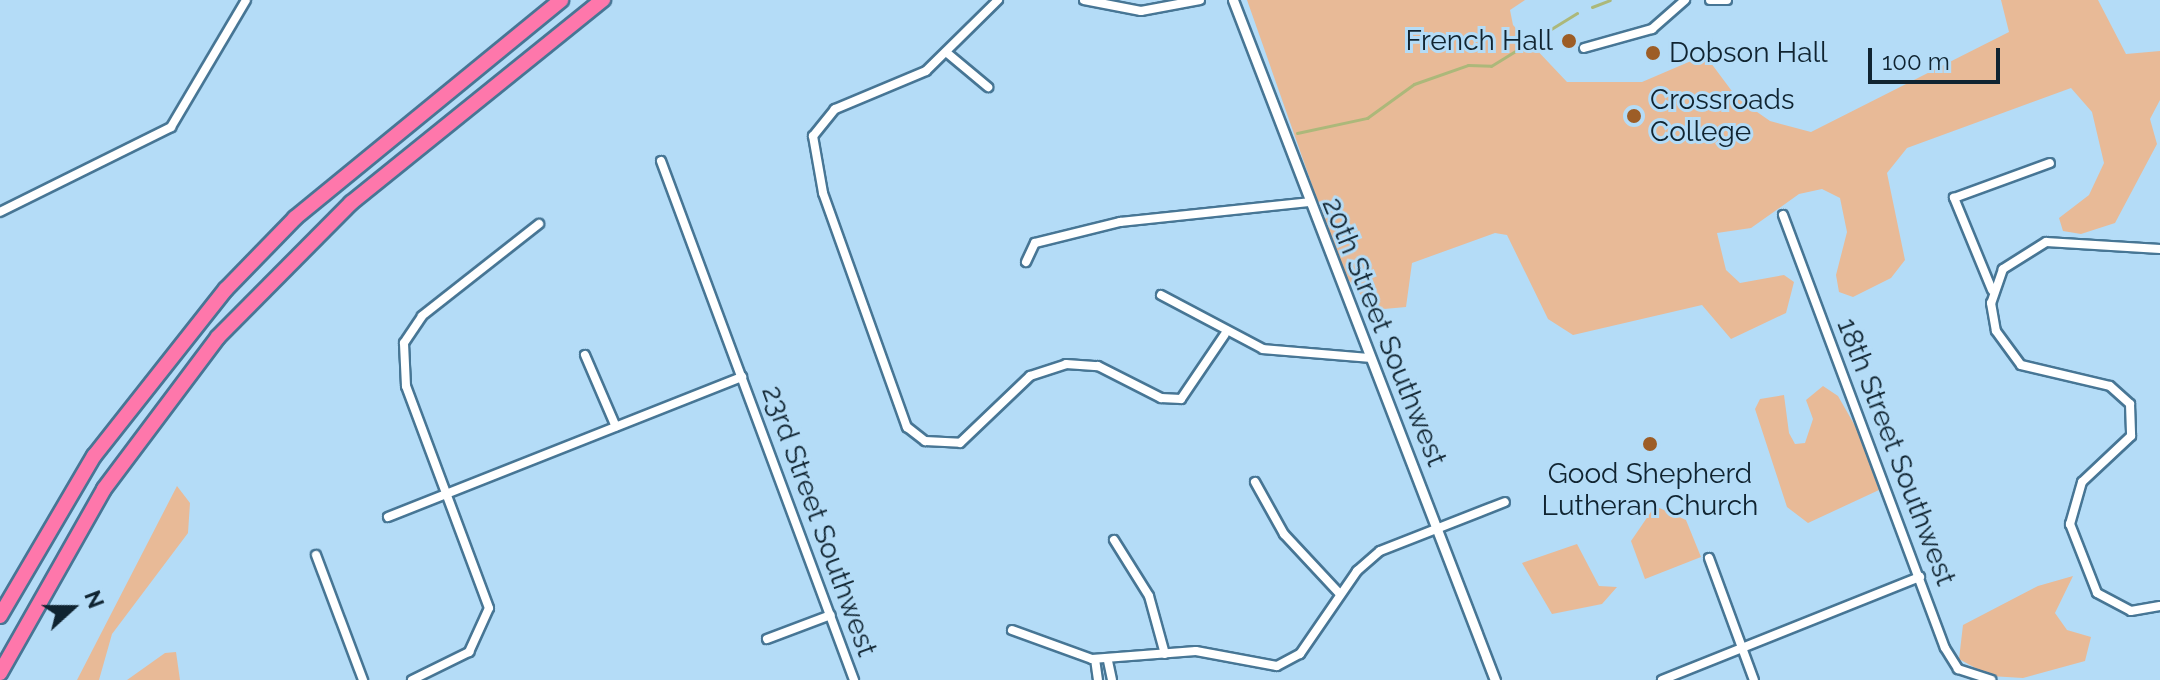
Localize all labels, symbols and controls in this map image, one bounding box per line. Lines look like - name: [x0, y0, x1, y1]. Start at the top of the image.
- place label: French Hall: [1406, 24, 1553, 58]
- marker: French Hall: [1560, 32, 1578, 50]
- scale bar: [1872, 32, 2004, 82]
- place label: Dobson Hall: [1669, 36, 1828, 70]
- marker: Dobson Hall: [1644, 44, 1662, 62]
- text: 100 m: [1882, 47, 1950, 76]
- place label: Crossroads College: [1650, 83, 1795, 149]
- marker: Crossroads College: [1625, 107, 1643, 125]
- street label: 20th Street Southwest: [1315, 193, 1453, 471]
- street label: 18th Street Southwest: [1830, 314, 1962, 590]
- street label: 23rd Street Southwest: [754, 381, 884, 661]
- marker: Good Shepherd Lutheran Church: [1641, 435, 1659, 453]
- place label: Good Shepherd Lutheran Church: [1542, 457, 1758, 523]
- north arrow: [32, 568, 112, 648]
- text: N: [79, 587, 110, 612]

